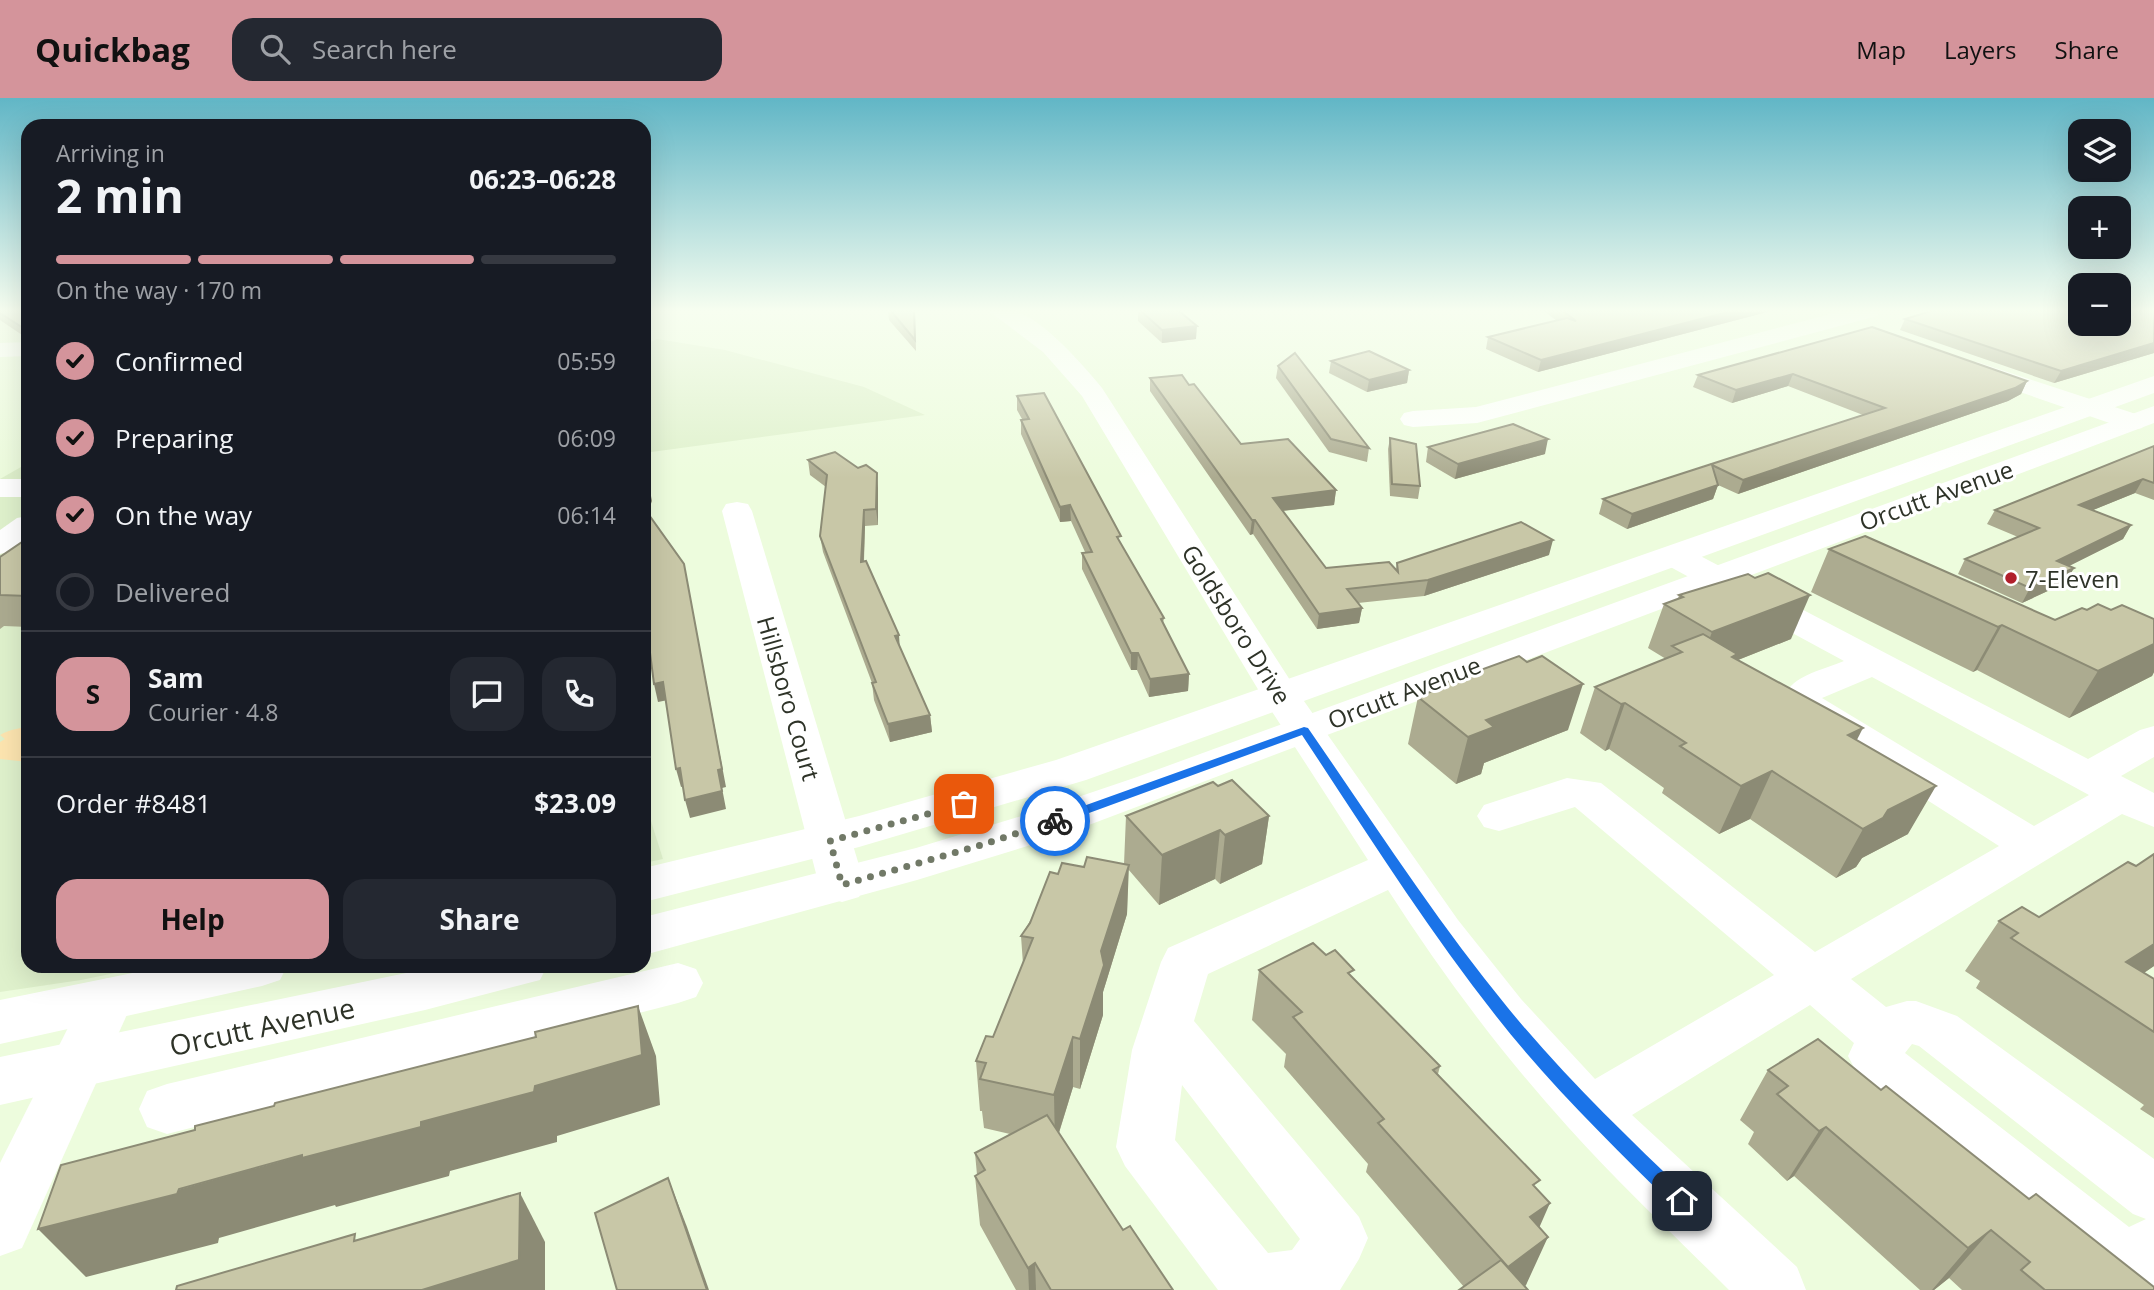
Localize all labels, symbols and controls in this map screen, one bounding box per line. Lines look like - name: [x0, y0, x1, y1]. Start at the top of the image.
- search box: [232, 18, 722, 81]
- text: Quickbag: [35, 27, 190, 72]
- icon: search: [256, 30, 294, 68]
- text: Search here: [312, 31, 457, 67]
- text: Map: [1856, 33, 1906, 66]
- text: Layers: [1944, 33, 2017, 66]
- text: Share: [2055, 33, 2119, 66]
- map controls: [2068, 119, 2131, 336]
- button: layers: [2068, 119, 2131, 182]
- text: Arriving in: [56, 137, 165, 169]
- text: 06:23–06:28: [469, 161, 616, 197]
- text: 2 min: [56, 164, 184, 226]
- button: +: [2068, 196, 2131, 259]
- button: −: [2068, 273, 2131, 336]
- text: On the way · 170 m: [56, 274, 262, 306]
- icon: check: [56, 342, 94, 380]
- text: Confirmed: [115, 343, 243, 379]
- text: 05:59: [557, 345, 616, 377]
- icon: check: [56, 419, 94, 457]
- text: Preparing: [115, 420, 233, 456]
- text: 06:09: [557, 422, 616, 454]
- street label: Orcutt Avenue: [1854, 452, 2018, 538]
- icon: check: [56, 496, 94, 534]
- text: On the way: [115, 497, 252, 533]
- text: 06:14: [557, 499, 616, 531]
- street label: Goldsboro Drive: [1175, 538, 1299, 710]
- place label: 7-Eleven: [2025, 562, 2120, 595]
- marker: 7-Eleven: [2003, 570, 2019, 586]
- text: Delivered: [115, 574, 230, 610]
- street label: Hillsboro Court: [750, 612, 828, 784]
- street label: Orcutt Avenue: [1323, 648, 1485, 736]
- button: chat: [450, 657, 524, 731]
- button: phone: [542, 657, 616, 731]
- text: Sam: [148, 660, 204, 696]
- text: S: [86, 676, 100, 712]
- text: Courier · 4.8: [148, 696, 278, 728]
- pin: [934, 774, 994, 834]
- text: Order #8481: [56, 785, 211, 821]
- text: $23.09: [534, 785, 616, 821]
- icon: bag: [945, 785, 983, 823]
- courier: [1020, 786, 1090, 856]
- icon: bike: [1036, 802, 1074, 840]
- button: Help: [56, 879, 329, 959]
- button: Share: [343, 879, 616, 959]
- street label: Orcutt Avenue: [166, 988, 358, 1064]
- pin: [1652, 1171, 1712, 1231]
- icon: home: [1663, 1182, 1701, 1220]

